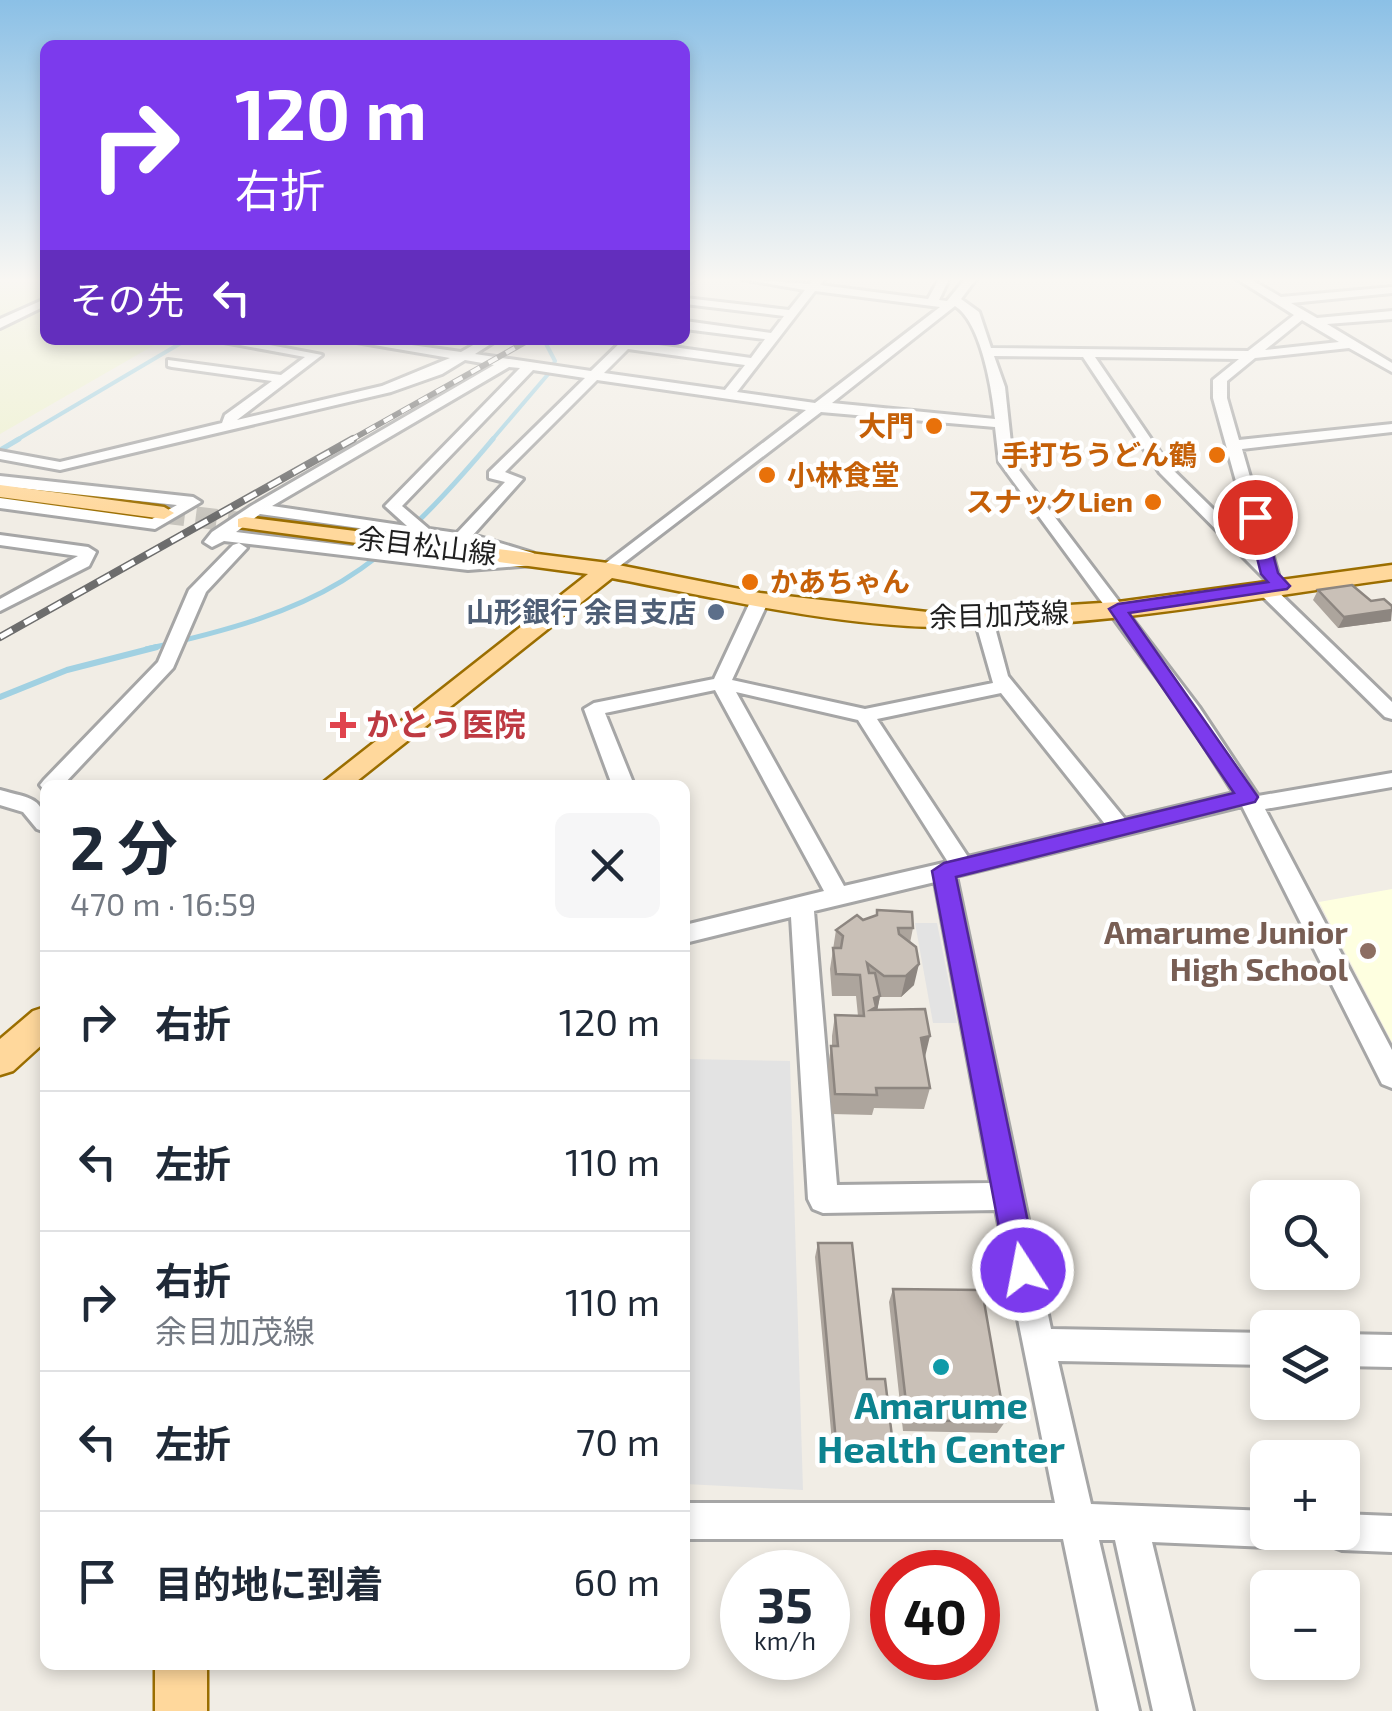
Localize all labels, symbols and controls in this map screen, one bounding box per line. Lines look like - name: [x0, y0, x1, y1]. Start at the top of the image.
- text: 120 m: [235, 70, 427, 154]
- icon: right: [70, 80, 200, 210]
- text: 右折: [235, 162, 325, 216]
- icon: left: [204, 270, 259, 325]
- text: その先: [70, 276, 184, 322]
- place label: 大門: [858, 408, 914, 442]
- marker: 大門: [923, 415, 945, 437]
- place label: 手打ちうどん鶴: [1001, 437, 1197, 471]
- marker: 手打ちうどん鶴: [1206, 444, 1228, 466]
- place label: 小林食堂: [787, 457, 899, 491]
- marker: 小林食堂: [756, 464, 778, 486]
- pin: [1213, 475, 1298, 560]
- place label: スナックLien: [966, 484, 1133, 518]
- icon: arrive: [1228, 490, 1283, 545]
- marker: スナックLien: [1142, 491, 1164, 513]
- street label: 余目松山線: [356, 520, 499, 570]
- place label: かあちゃん: [770, 564, 910, 598]
- marker: かあちゃん: [739, 571, 761, 593]
- place label: 山形銀行 余目支店: [466, 594, 696, 628]
- street label: 余目加茂線: [928, 595, 1070, 633]
- marker: 山形銀行 余目支店: [705, 601, 727, 623]
- place label: かとう医院: [366, 704, 526, 742]
- marker: かとう医院: [330, 712, 356, 738]
- text: 2 分: [70, 810, 178, 882]
- button: close: [555, 813, 660, 918]
- text: 470 m · 16:59: [70, 884, 256, 922]
- place label: Amarume Junior High School: [1104, 912, 1348, 987]
- marker: Amarume Junior High School: [1357, 940, 1379, 962]
- icon: right: [70, 994, 125, 1049]
- text: 120 m: [559, 998, 660, 1044]
- text: 右折: [155, 1000, 231, 1046]
- icon: left: [70, 1134, 125, 1189]
- text: 110 m: [565, 1138, 660, 1184]
- text: 左折: [155, 1140, 231, 1186]
- map controls: [1250, 1180, 1360, 1680]
- button: search: [1250, 1180, 1360, 1290]
- position arrow: [971, 1218, 1075, 1322]
- text: 右折: [155, 1257, 231, 1303]
- icon: right: [70, 1274, 125, 1329]
- text: 110 m: [565, 1278, 660, 1324]
- button: layers: [1250, 1310, 1360, 1420]
- text: 余目加茂線: [155, 1311, 315, 1349]
- marker: Amarume Health Center: [930, 1356, 952, 1378]
- place label: Amarume Health Center: [817, 1381, 1065, 1471]
- icon: left: [70, 1414, 125, 1469]
- text: 70 m: [576, 1418, 660, 1464]
- text: 左折: [155, 1420, 231, 1466]
- button: +: [1250, 1440, 1360, 1550]
- speed limit sign: 40: [870, 1550, 1000, 1680]
- icon: arrive: [70, 1554, 125, 1609]
- text: 60 m: [574, 1558, 660, 1604]
- text: 目的地に到着: [155, 1560, 383, 1606]
- button: −: [1250, 1570, 1360, 1680]
- text: 35: [757, 1573, 813, 1633]
- text: km/h: [754, 1625, 816, 1655]

